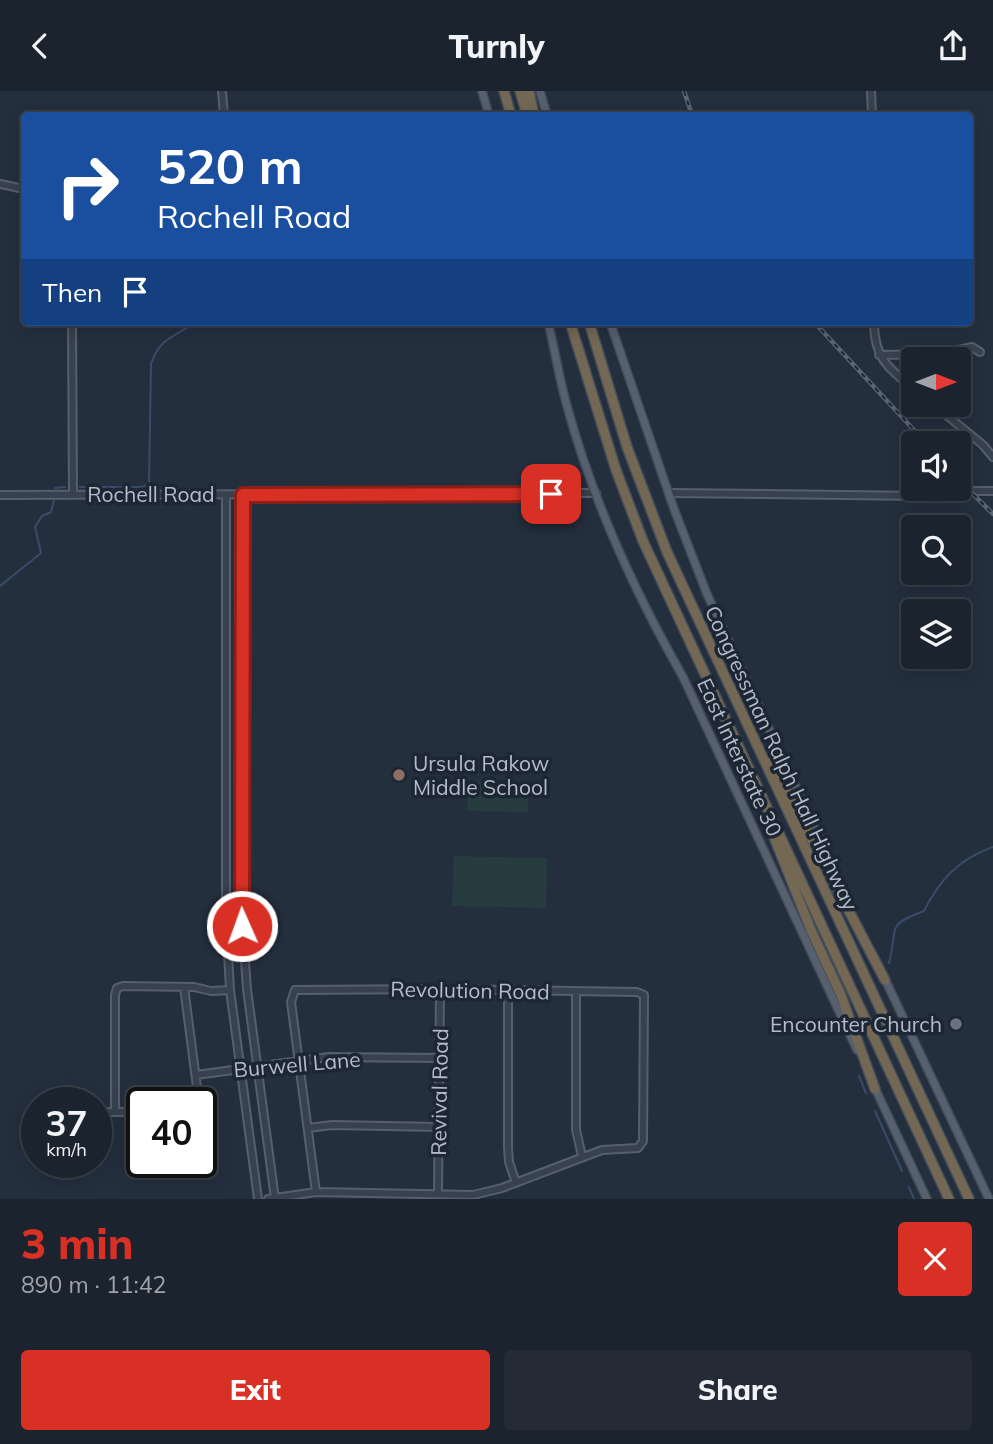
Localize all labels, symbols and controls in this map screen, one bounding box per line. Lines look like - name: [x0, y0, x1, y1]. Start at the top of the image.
- text: Turnly: [448, 26, 545, 66]
- icon: back: [21, 27, 59, 65]
- icon: share: [934, 27, 972, 65]
- text: 520 m: [157, 135, 303, 196]
- icon: right: [42, 140, 133, 231]
- text: Rochell Road: [157, 196, 351, 236]
- icon: arrive: [116, 273, 154, 311]
- text: Then: [42, 276, 102, 309]
- north arrow: [901, 347, 971, 417]
- map controls: [901, 347, 971, 669]
- button: sound: [901, 431, 971, 501]
- pin: [521, 464, 581, 524]
- icon: arrive: [532, 475, 570, 513]
- street label: Rochell Road: [87, 481, 215, 507]
- button: search: [901, 515, 971, 585]
- button: layers: [901, 599, 971, 669]
- street label: Congressman Ralph Hall Highway: [700, 601, 864, 915]
- street label: East Interstate 30: [692, 674, 788, 840]
- place label: Ursula Rakow Middle School: [413, 750, 549, 800]
- marker: Ursula Rakow Middle School: [391, 767, 407, 783]
- position arrow: [205, 889, 279, 963]
- street label: Revolution Road: [390, 976, 550, 1004]
- place label: Encounter Church: [770, 1011, 942, 1037]
- marker: Encounter Church: [948, 1016, 964, 1032]
- street label: Revival Road: [425, 1028, 453, 1156]
- street label: Burwell Lane: [232, 1045, 362, 1083]
- speed limit sign: 40: [126, 1087, 217, 1178]
- text: 37: [45, 1101, 88, 1145]
- text: km/h: [46, 1138, 87, 1161]
- text: 3 min: [21, 1217, 134, 1270]
- button: close: [898, 1222, 972, 1296]
- text: 890 m · 11:42: [21, 1270, 166, 1299]
- button: Exit: [21, 1350, 490, 1430]
- button: Share: [504, 1350, 972, 1430]

